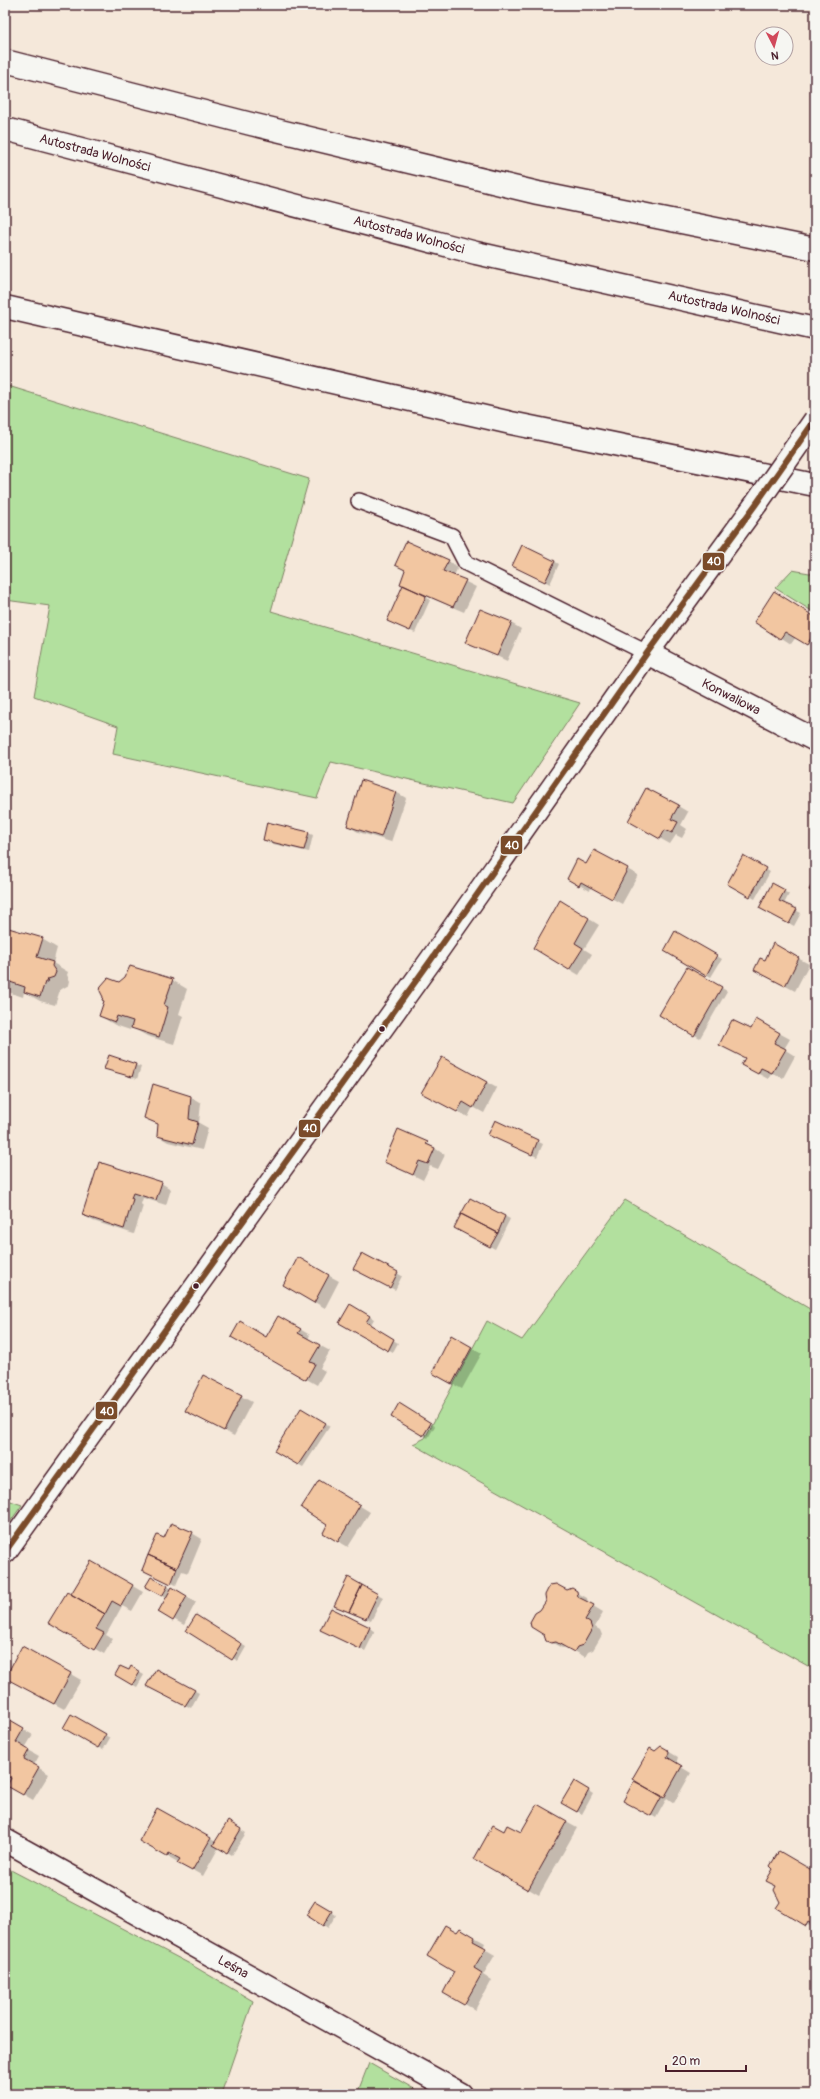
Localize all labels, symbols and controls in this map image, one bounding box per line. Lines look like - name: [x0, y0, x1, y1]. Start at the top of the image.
- north arrow: [754, 26, 794, 66]
- text: N: [770, 49, 779, 62]
- street label: Autostrada Wolności: [38, 130, 152, 176]
- street label: Autostrada Wolności: [352, 212, 466, 258]
- street label: Autostrada Wolności: [667, 287, 781, 329]
- line badge: 40: [702, 552, 725, 571]
- text: 40: [706, 555, 721, 568]
- street label: Konwaliowa: [699, 675, 763, 719]
- line badge: 40: [500, 835, 523, 855]
- text: 40: [504, 839, 519, 852]
- unlabelled marker: [377, 1024, 387, 1034]
- line badge: 40: [298, 1119, 321, 1138]
- text: 40: [302, 1122, 317, 1135]
- unlabelled marker: [191, 1281, 201, 1291]
- line badge: 40: [95, 1401, 118, 1420]
- text: 40: [99, 1405, 114, 1418]
- street label: Leśna: [215, 1952, 251, 1982]
- scale bar: [666, 2047, 746, 2073]
- text: 20 m: [672, 2054, 701, 2069]

